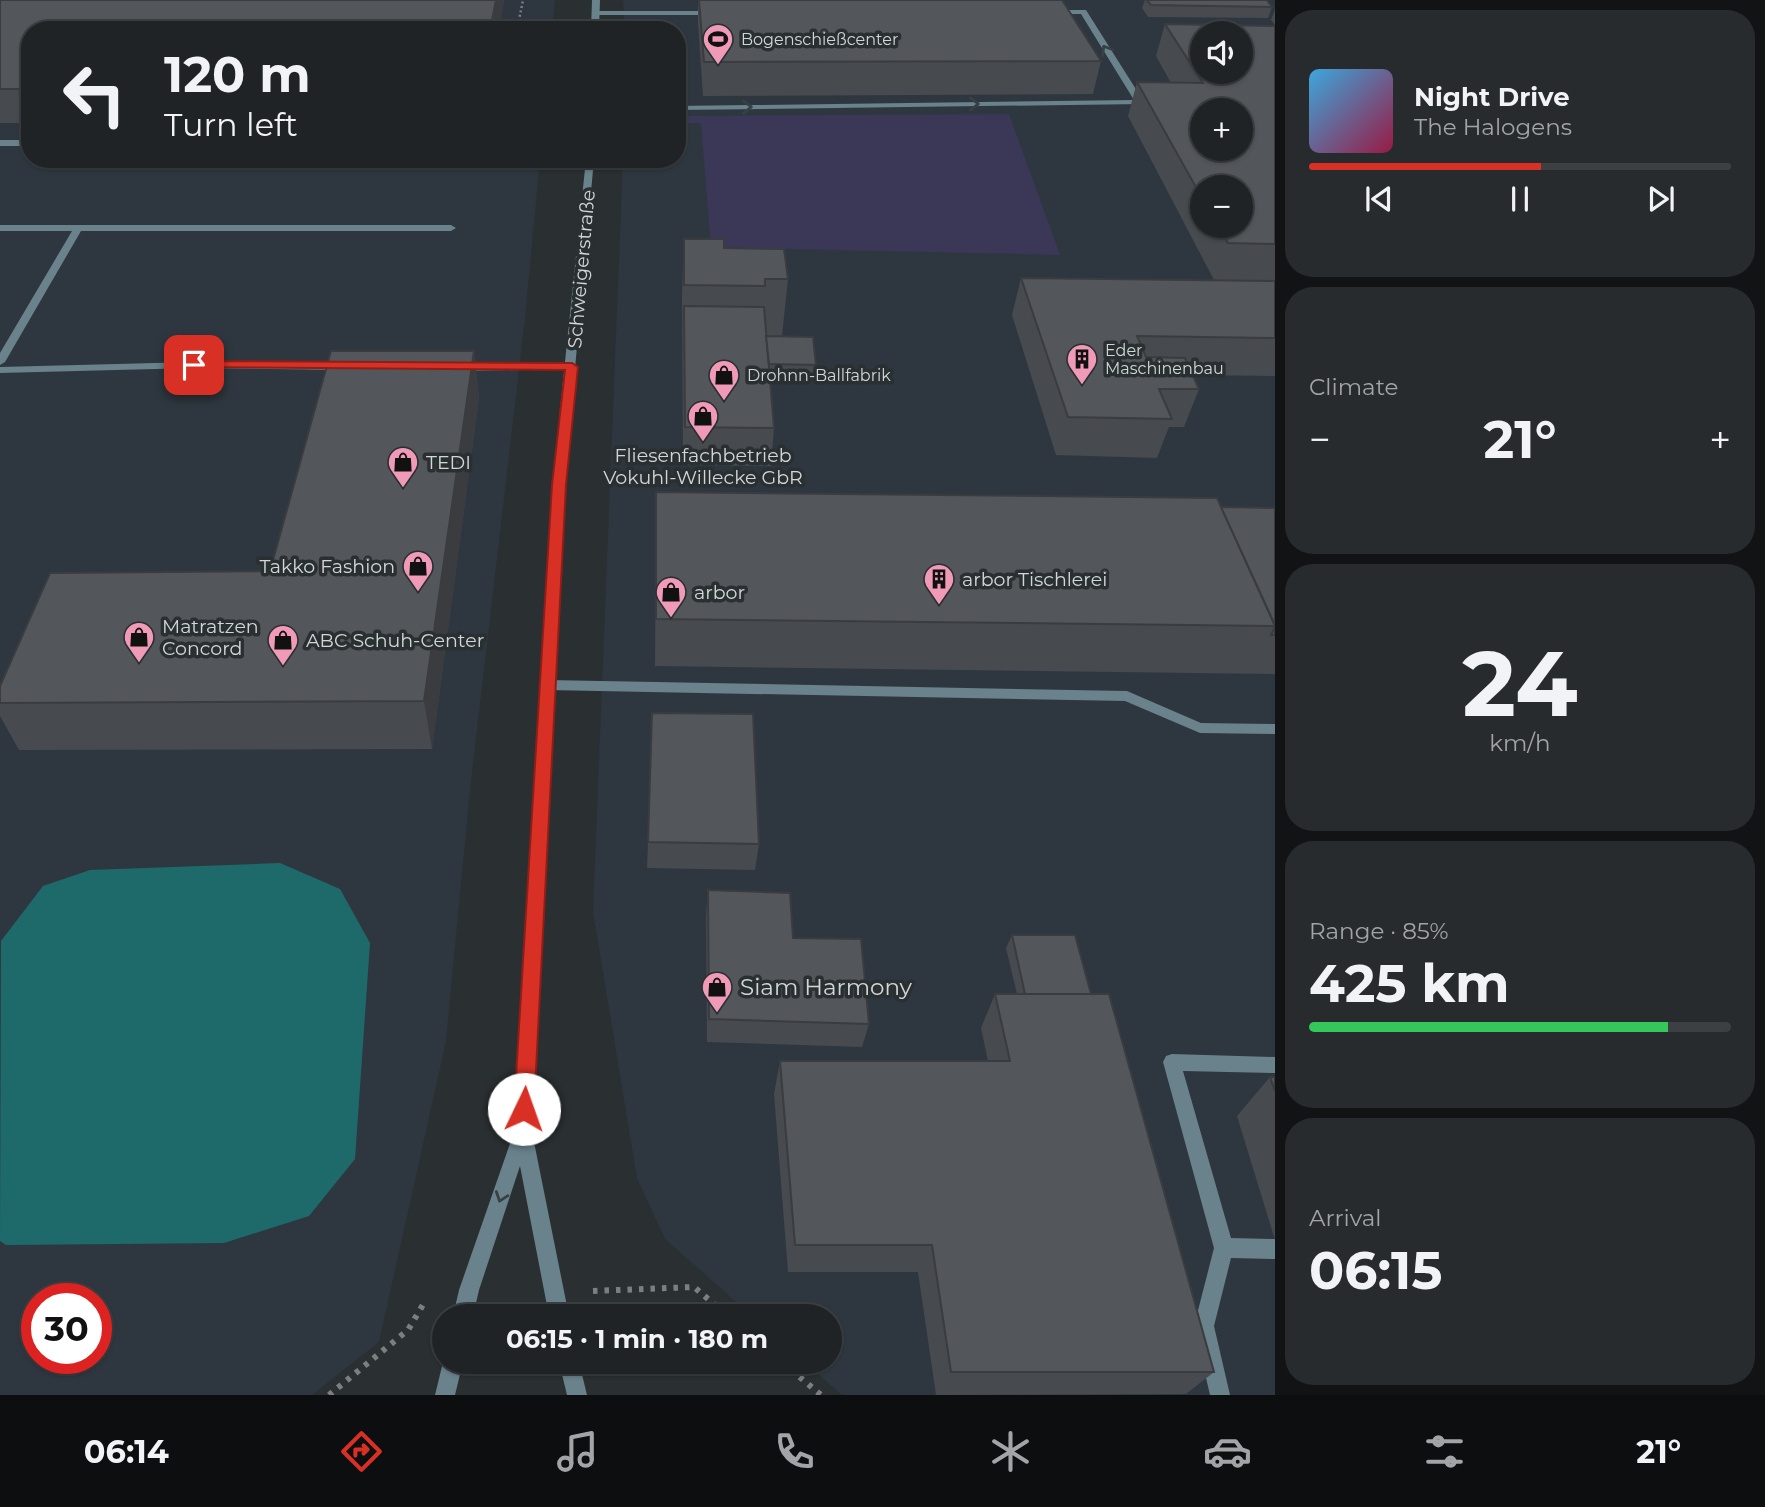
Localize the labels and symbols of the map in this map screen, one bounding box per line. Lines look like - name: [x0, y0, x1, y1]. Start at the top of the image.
- sports icon: Bogenschießcenter: [701, 22, 735, 66]
- place label: Bogenschießcenter: [741, 30, 898, 49]
- one-way arrow: [1102, 44, 1115, 57]
- one-way arrow: [970, 96, 980, 112]
- one-way arrow: [742, 99, 753, 115]
- street label: Schweigerstraße: [563, 189, 600, 349]
- pin: [164, 335, 224, 395]
- place label: Eder Maschinenbau: [1105, 341, 1224, 378]
- building icon: Eder Maschinenbau: [1065, 342, 1099, 386]
- shop icon: Drohnn-Ballfabrik: [707, 358, 741, 402]
- place label: Drohnn-Ballfabrik: [747, 366, 891, 385]
- shop icon: Fliesenfachbetrieb Vokuhl-Willecke GbR: [686, 399, 720, 443]
- place label: Fliesenfachbetrieb Vokuhl-Willecke GbR: [603, 444, 803, 489]
- shop icon: TEDI: [386, 445, 420, 489]
- place label: TEDI: [426, 451, 471, 474]
- shop icon: Takko Fashion: [401, 549, 435, 593]
- place label: Takko Fashion: [259, 555, 395, 578]
- building icon: arbor Tischlerei: [922, 562, 956, 606]
- place label: arbor Tischlerei: [962, 568, 1107, 591]
- shop icon: arbor: [654, 575, 688, 619]
- place label: arbor: [694, 581, 745, 604]
- place label: Matratzen Concord: [162, 615, 259, 660]
- shop icon: Matratzen Concord: [122, 620, 156, 664]
- shop icon: ABC Schuh-Center: [266, 623, 300, 667]
- place label: ABC Schuh-Center: [306, 629, 484, 652]
- shop icon: Siam Harmony: [700, 970, 734, 1014]
- place label: Siam Harmony: [740, 973, 913, 1001]
- position arrow: [487, 1072, 561, 1146]
- one-way arrow: [495, 1190, 509, 1203]
- speed limit sign: 30: [21, 1283, 112, 1374]

